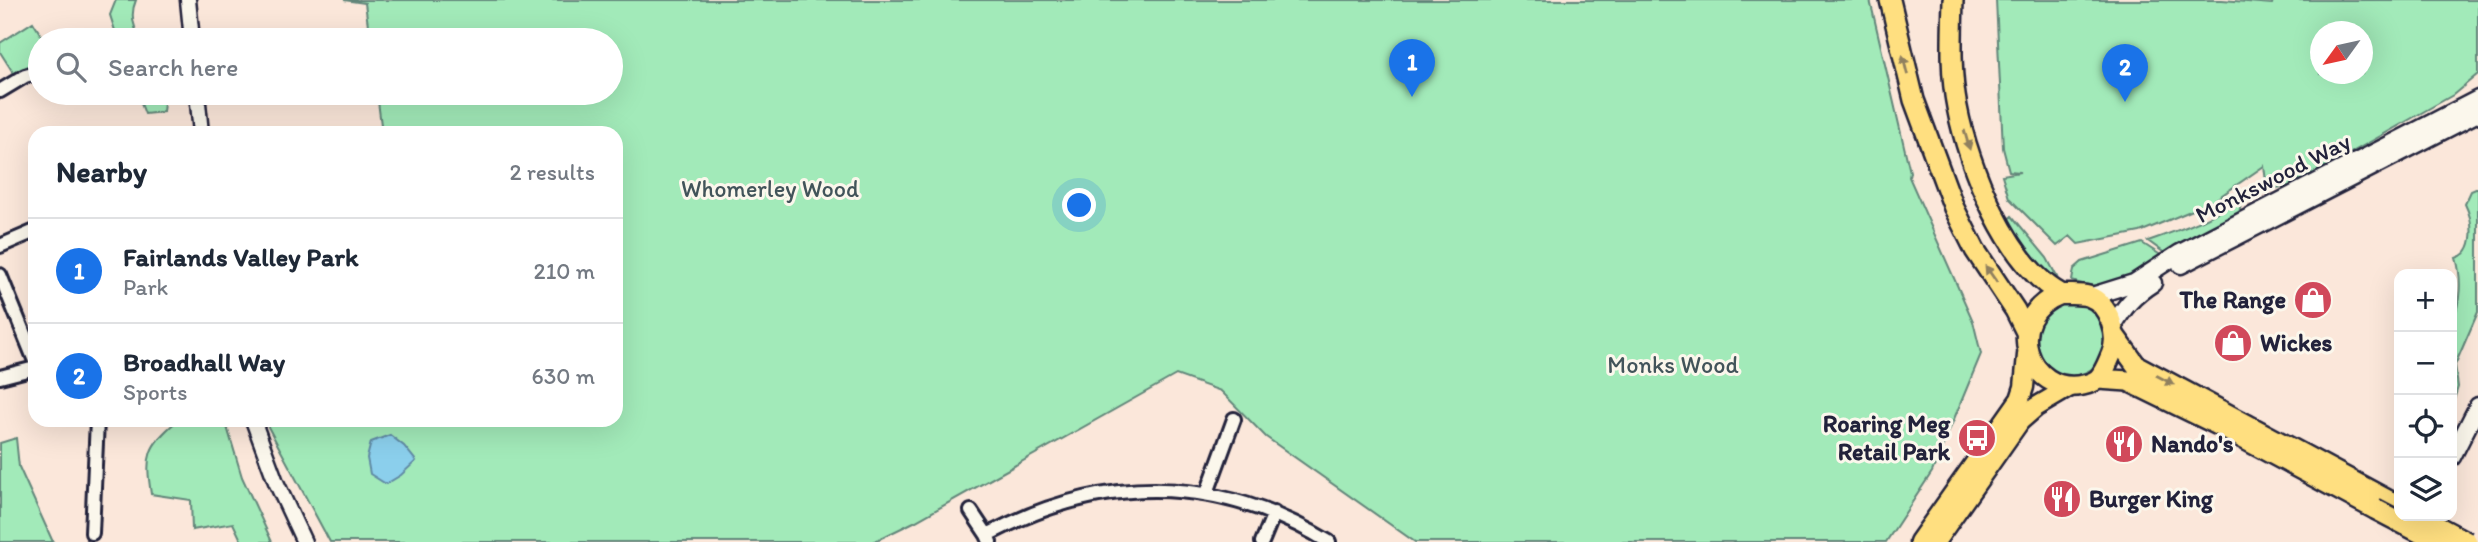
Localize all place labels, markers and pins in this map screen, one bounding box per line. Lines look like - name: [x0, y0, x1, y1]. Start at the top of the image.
- pin: 1: [1389, 39, 1435, 97]
- pin: 2: [2102, 44, 2148, 102]
- shop icon: The Range: [2292, 279, 2334, 321]
- place label: The Range: [2178, 285, 2286, 315]
- shop icon: Wickes: [2212, 322, 2254, 364]
- place label: Wickes: [2260, 328, 2333, 357]
- place label: Roaring Meg Retail Park: [1823, 409, 1951, 466]
- bus stop icon: Roaring Meg Retail Park: [1956, 417, 1998, 459]
- restaurant icon: Nando's: [2103, 423, 2145, 465]
- place label: Nando's: [2151, 429, 2234, 458]
- restaurant icon: Burger King: [2041, 478, 2083, 520]
- place label: Burger King: [2089, 484, 2214, 514]

